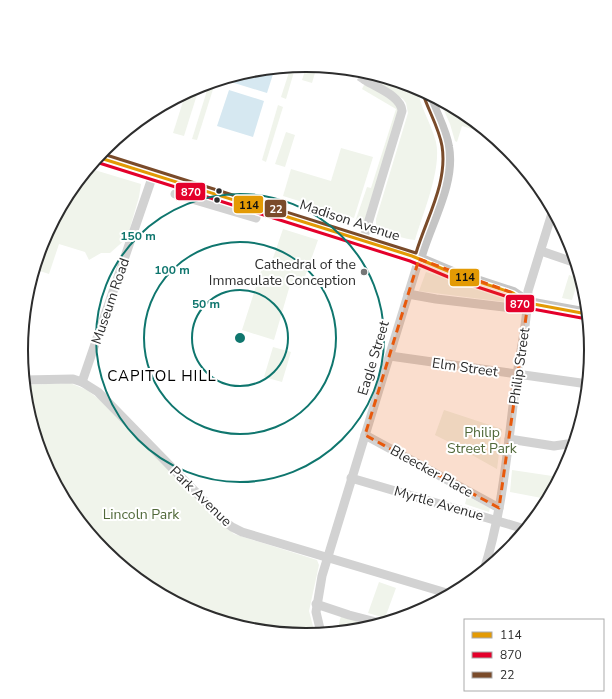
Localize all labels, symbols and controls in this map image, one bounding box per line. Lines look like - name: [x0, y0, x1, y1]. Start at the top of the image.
- line badge: 870: [175, 182, 206, 201]
- text: 870: [181, 185, 201, 200]
- unlabelled marker: [214, 186, 224, 196]
- unlabelled marker: [212, 195, 222, 205]
- line badge: 114: [233, 195, 264, 214]
- street label: Madison Avenue: [297, 195, 402, 246]
- text: 114: [239, 198, 259, 213]
- line badge: 22: [264, 199, 287, 218]
- text: 22: [269, 202, 283, 217]
- text: 150 m: [120, 228, 156, 244]
- place label: Cathedral of the Immaculate Conception: [209, 255, 356, 290]
- street label: Museum Road: [87, 256, 134, 347]
- text: 100 m: [154, 262, 190, 278]
- marker: Cathedral of the Immaculate Conception: [359, 267, 369, 277]
- line badge: 114: [449, 268, 480, 287]
- text: 114: [455, 270, 475, 285]
- line badge: 870: [505, 294, 535, 313]
- text: 50 m: [192, 296, 220, 312]
- text: 870: [510, 297, 530, 312]
- street label: Eagle Street: [353, 318, 394, 398]
- street label: Philip Street: [505, 326, 534, 406]
- centre of rings: [233, 331, 247, 345]
- street label: Elm Street: [431, 353, 499, 382]
- district label: CAPITOL HILL: [107, 366, 217, 386]
- park label: Philip Street Park: [447, 423, 518, 458]
- street label: Bleecker Place: [387, 441, 477, 502]
- street label: Park Avenue: [166, 462, 236, 531]
- street label: Myrtle Avenue: [392, 482, 486, 525]
- park label: Lincoln Park: [103, 505, 180, 524]
- legend: [464, 619, 604, 691]
- text: 114: [500, 627, 522, 643]
- text: 870: [500, 647, 522, 663]
- text: 22: [500, 667, 514, 683]

